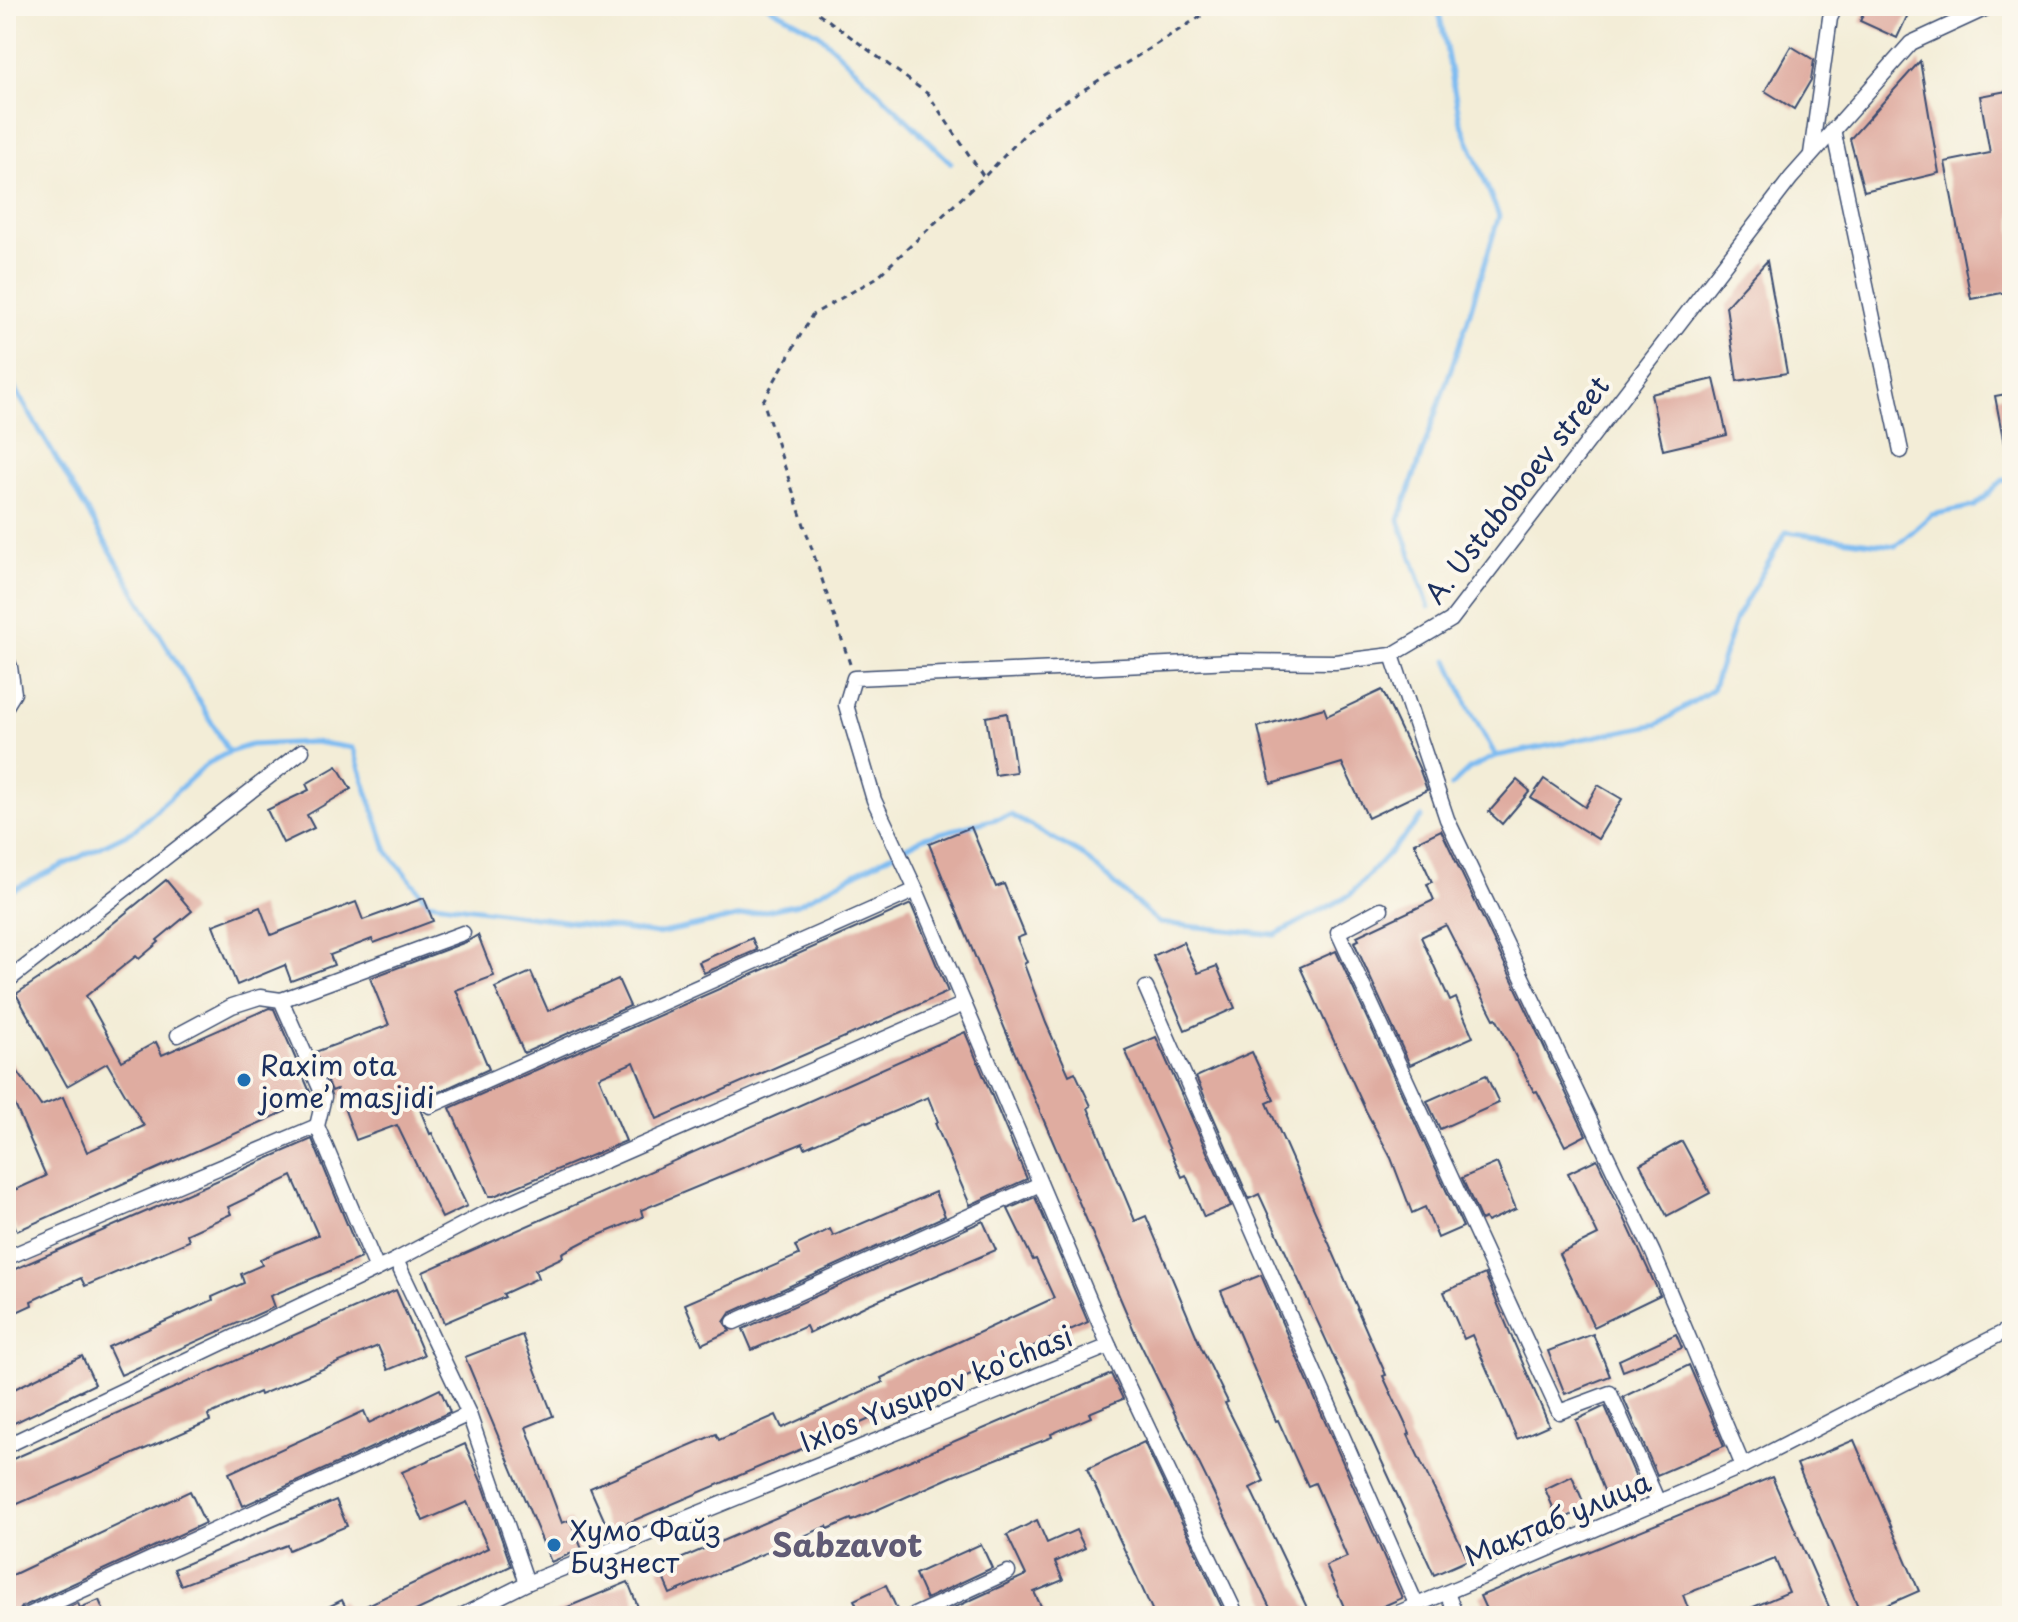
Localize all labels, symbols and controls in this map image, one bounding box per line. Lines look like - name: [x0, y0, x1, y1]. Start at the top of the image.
- street label: A. Ustaboboev street: [1413, 366, 1619, 612]
- place label: Raxim ota jome’ masjidi: [257, 1043, 435, 1118]
- marker: Raxim ota jome’ masjidi: [235, 1071, 253, 1089]
- street label: Ixlos Yusupov ko'chasi: [793, 1314, 1079, 1462]
- street label: Мактаб улица: [1457, 1459, 1657, 1577]
- place label: Хумо Файз Бизнест: [570, 1508, 721, 1583]
- district label: Sabzavot: [771, 1520, 923, 1568]
- marker: Хумо Файз Бизнест: [545, 1536, 563, 1554]

